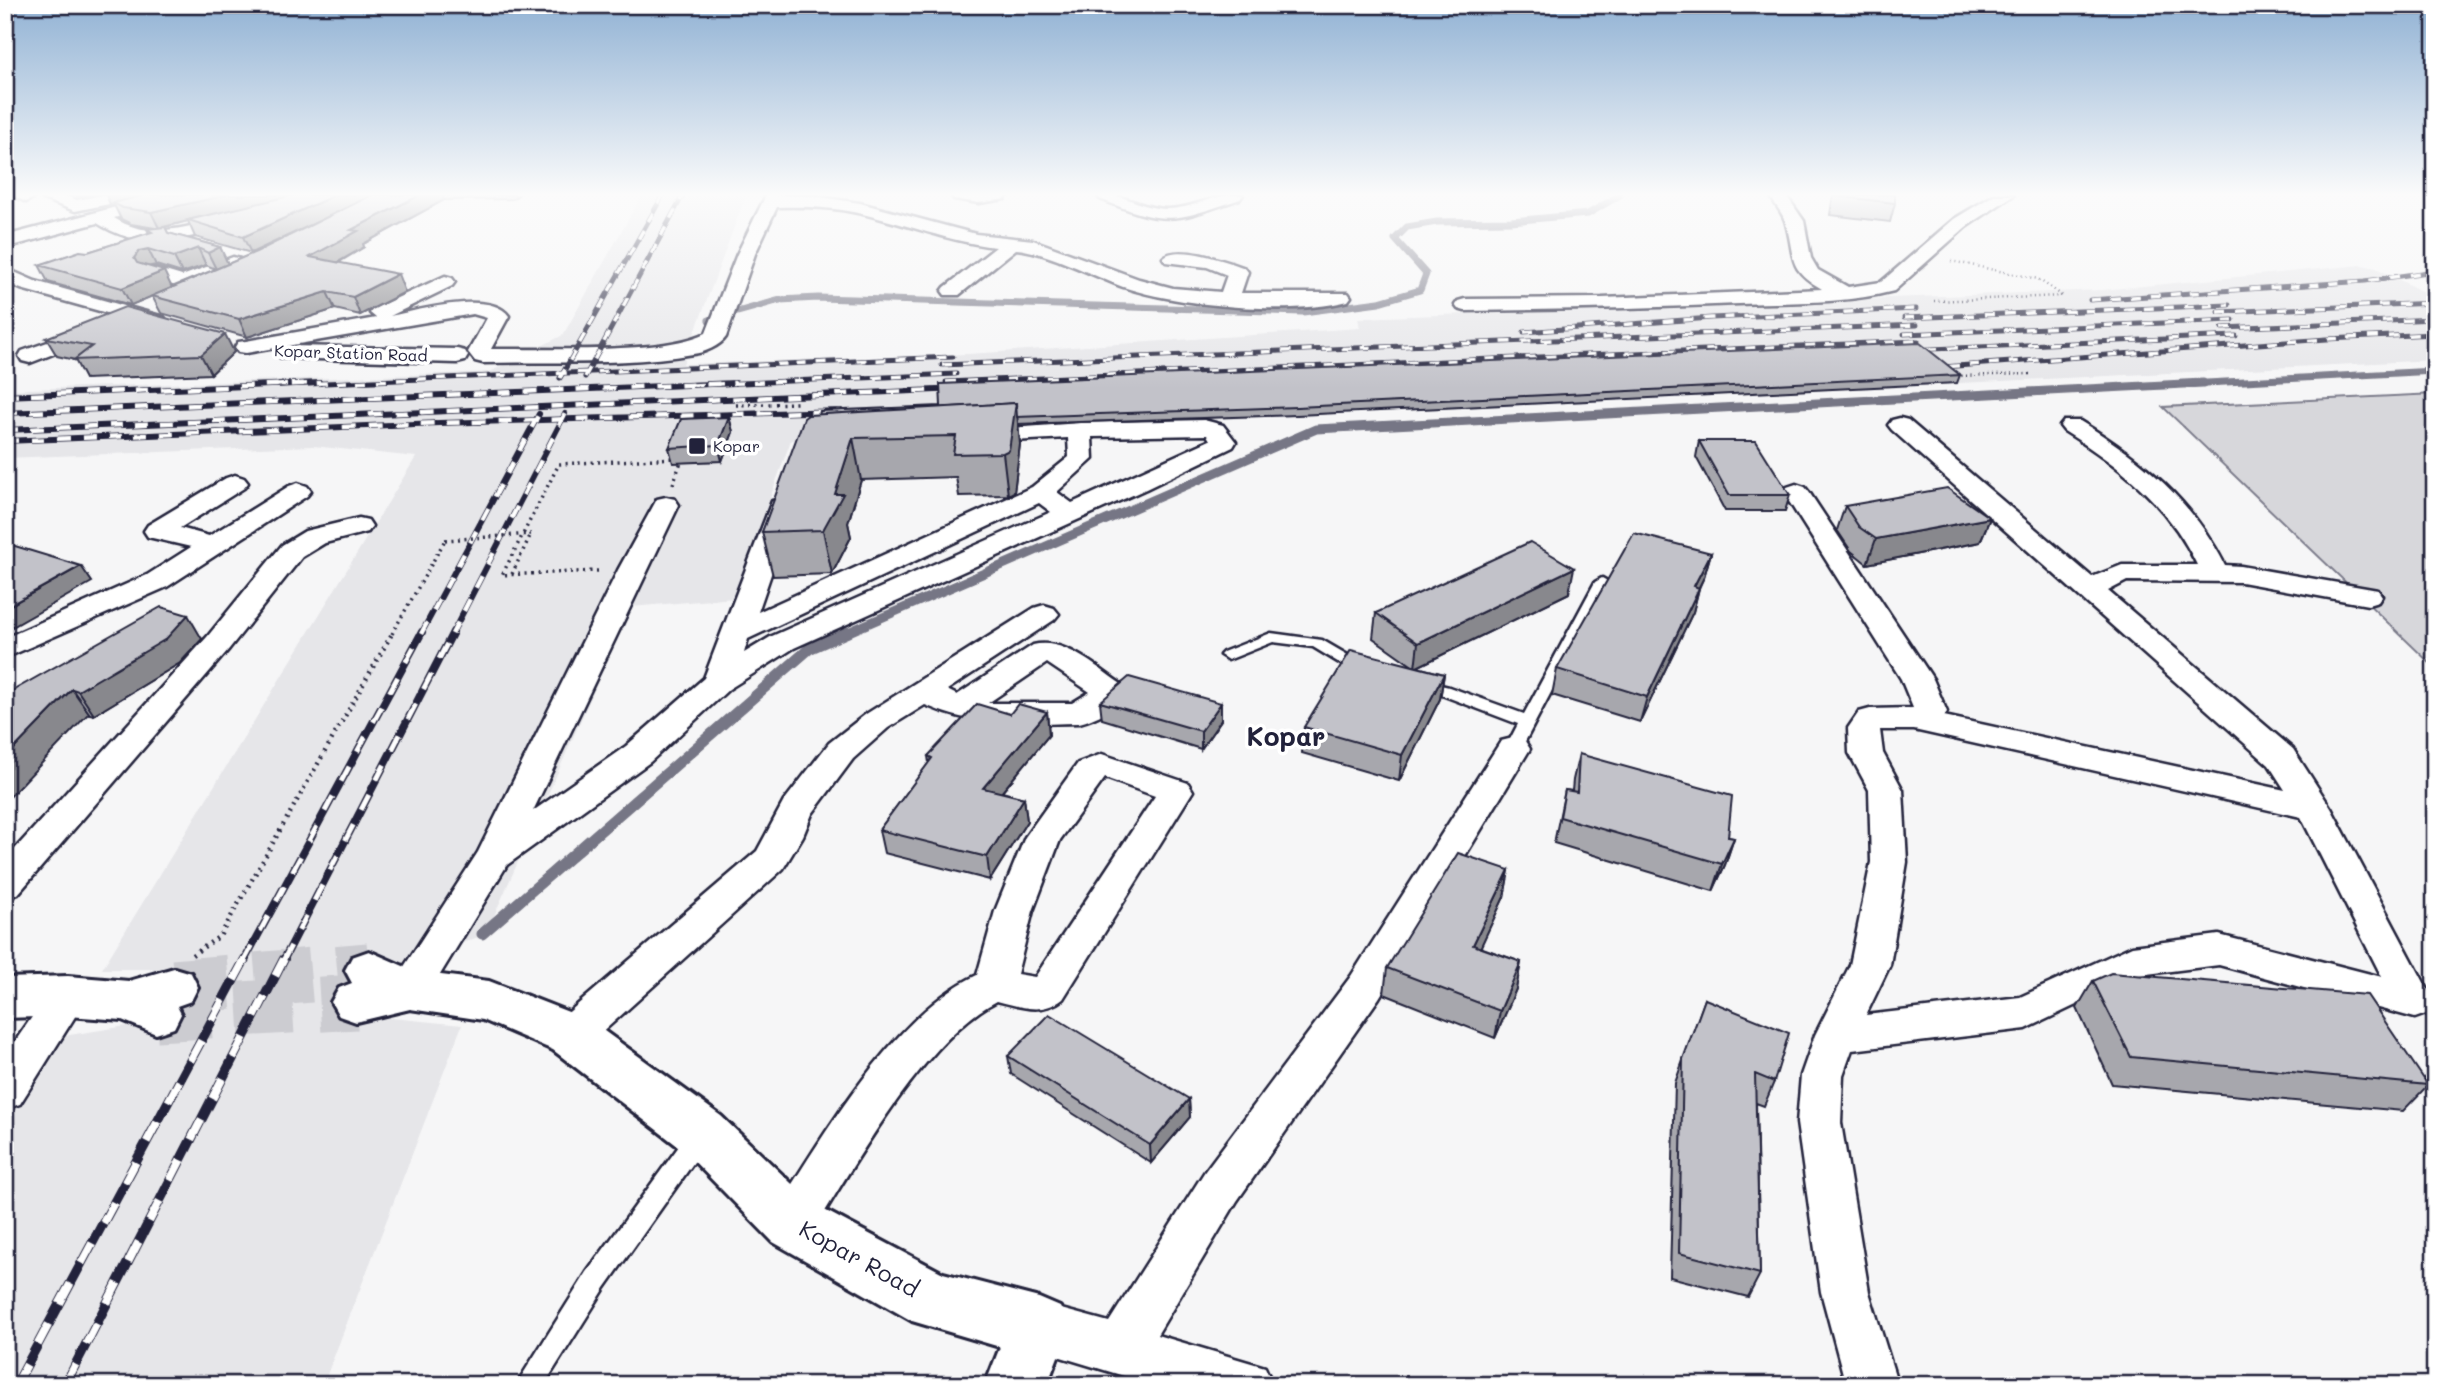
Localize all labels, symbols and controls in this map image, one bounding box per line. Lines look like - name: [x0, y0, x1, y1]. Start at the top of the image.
- street label: Kopar Station Road: [274, 339, 428, 366]
- place label: Kopar: [713, 435, 760, 456]
- marker: Kopar: [687, 436, 707, 456]
- district label: Kopar: [1247, 719, 1325, 753]
- street label: Kopar Road: [794, 1213, 925, 1303]

